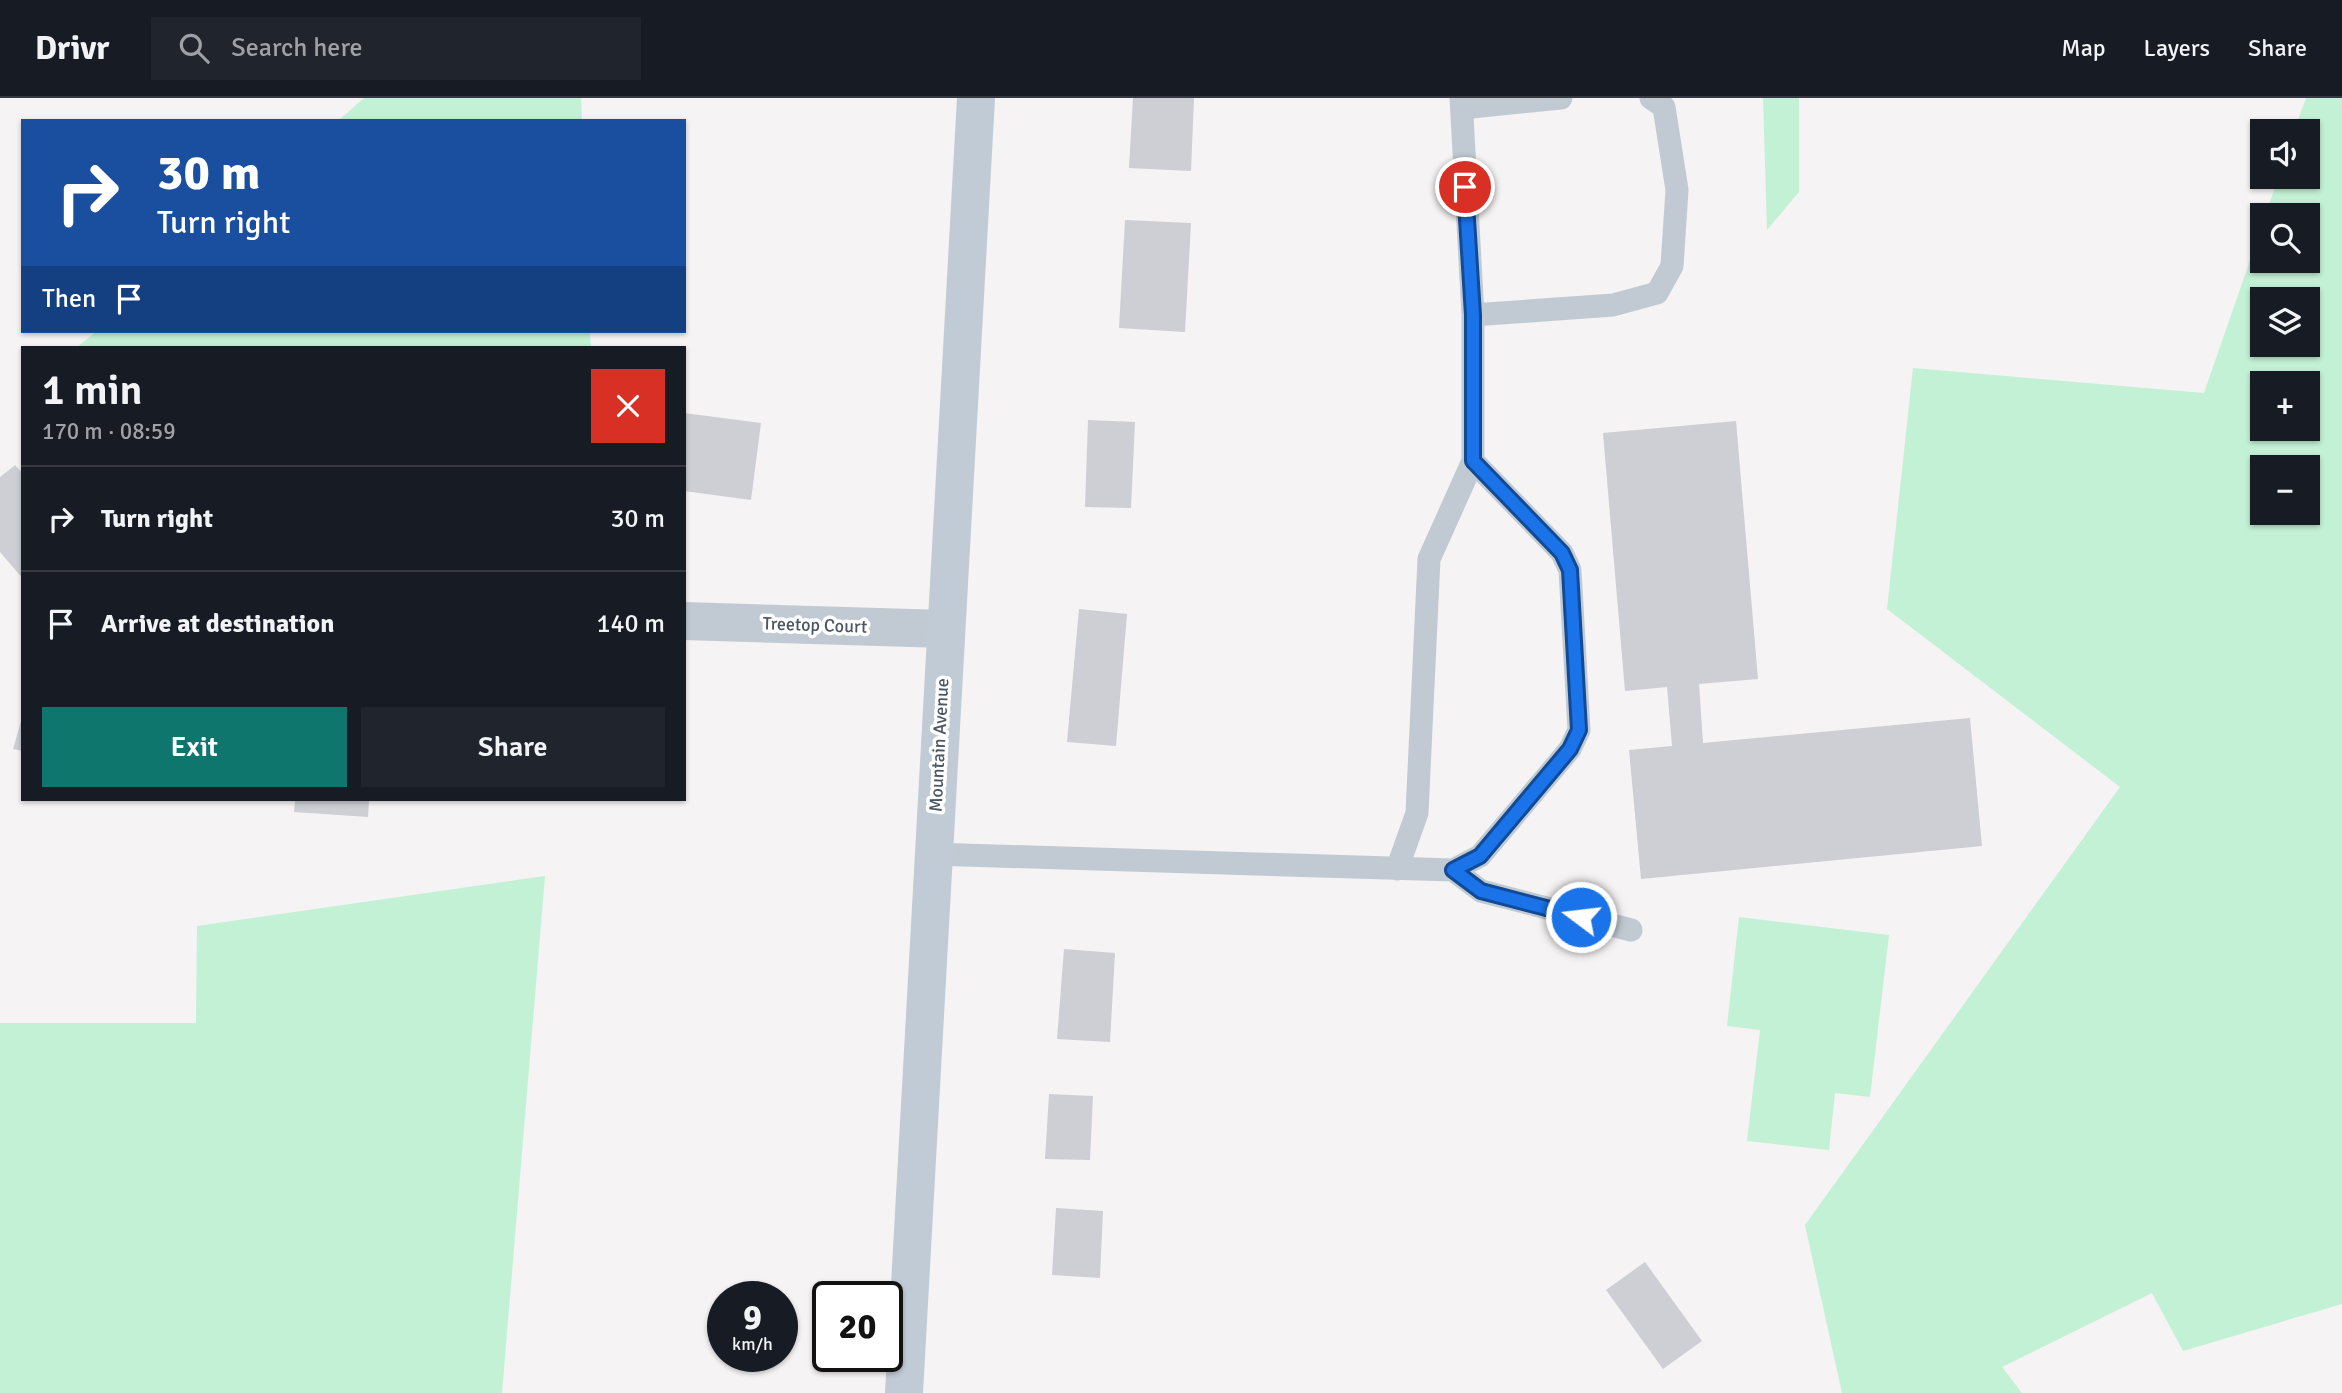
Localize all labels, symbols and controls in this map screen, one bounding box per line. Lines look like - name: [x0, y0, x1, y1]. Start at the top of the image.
- search box: [151, 17, 641, 80]
- text: Drivr: [35, 28, 109, 69]
- icon: search: [175, 29, 213, 67]
- text: Search here: [231, 32, 362, 64]
- text: Map: [2061, 33, 2106, 63]
- text: Layers: [2144, 33, 2210, 63]
- text: Share: [2248, 33, 2307, 63]
- map controls: [2250, 119, 2320, 525]
- button: sound: [2250, 119, 2320, 189]
- text: 30 m: [157, 143, 260, 203]
- icon: right: [42, 147, 133, 238]
- pin: [1435, 157, 1495, 217]
- icon: arrive: [1446, 168, 1484, 206]
- text: Turn right: [157, 203, 290, 242]
- button: search: [2250, 203, 2320, 273]
- icon: arrive: [110, 280, 148, 318]
- text: Then: [42, 283, 96, 315]
- button: layers: [2250, 287, 2320, 357]
- text: 1 min: [42, 365, 143, 416]
- button: close: [591, 369, 665, 443]
- button: +: [2250, 371, 2320, 441]
- text: 170 m · 08:59: [42, 417, 176, 446]
- button: −: [2250, 455, 2320, 525]
- icon: right: [42, 500, 80, 538]
- text: Turn right: [101, 503, 213, 535]
- text: 30 m: [610, 503, 665, 535]
- icon: arrive: [42, 605, 80, 643]
- text: Arrive at destination: [101, 608, 334, 640]
- text: 140 m: [596, 608, 665, 640]
- street label: Treetop Court: [762, 612, 868, 638]
- street label: Mountain Avenue: [925, 678, 953, 812]
- button: Exit: [42, 707, 347, 787]
- button: Share: [361, 707, 665, 787]
- position arrow: [1544, 880, 1618, 954]
- speed limit sign: 20: [812, 1281, 903, 1372]
- text: 9: [743, 1296, 762, 1339]
- text: km/h: [732, 1333, 773, 1355]

